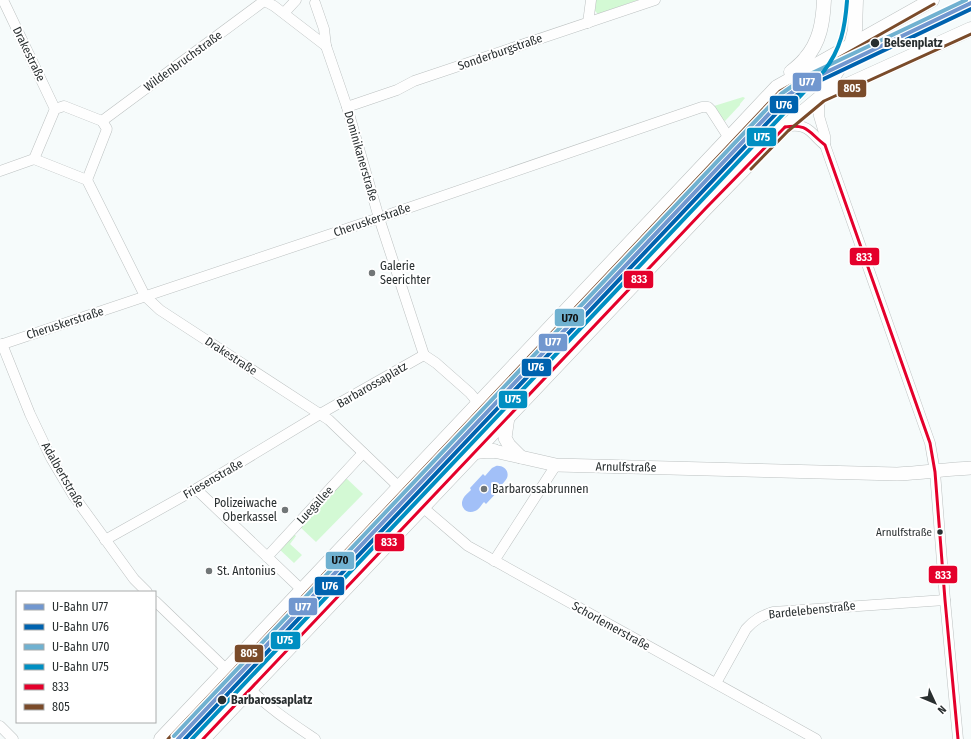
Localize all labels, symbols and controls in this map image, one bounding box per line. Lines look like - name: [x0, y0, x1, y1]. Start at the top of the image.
- street label: Drakestraße: [10, 24, 48, 84]
- street label: Wildenbruchstraße: [141, 28, 225, 94]
- street label: Sonderburgstraße: [456, 31, 544, 73]
- place label: Belsenplatz: [884, 36, 943, 50]
- marker: Belsenplatz: [869, 37, 881, 49]
- line badge: U77: [792, 72, 822, 92]
- text: U77: [799, 76, 815, 89]
- line badge: 805: [837, 79, 867, 98]
- text: 805: [843, 82, 861, 95]
- line badge: U76: [769, 95, 799, 114]
- text: U76: [776, 99, 793, 112]
- street label: Dominikanerstraße: [341, 109, 381, 203]
- line badge: U75: [746, 127, 777, 147]
- text: U75: [754, 131, 771, 144]
- street label: Cheruskerstraße: [332, 200, 412, 240]
- line badge: 833: [849, 247, 880, 266]
- text: 833: [856, 251, 872, 264]
- place label: Galerie Seerichter: [380, 259, 431, 287]
- marker: Galerie Seerichter: [367, 268, 377, 278]
- line badge: 833: [623, 270, 654, 289]
- text: 833: [631, 273, 647, 286]
- street label: Cheruskerstraße: [25, 304, 105, 342]
- line badge: U70: [554, 308, 585, 327]
- text: U70: [561, 312, 579, 325]
- line badge: U77: [538, 333, 568, 352]
- street label: Drakestraße: [202, 334, 260, 378]
- text: U77: [545, 336, 561, 349]
- line badge: U76: [521, 358, 552, 377]
- street label: Barbarossaplatz: [334, 359, 410, 411]
- text: U76: [528, 361, 545, 374]
- line badge: U75: [498, 390, 528, 409]
- text: U75: [505, 393, 522, 406]
- street label: Adalbertstraße: [39, 440, 87, 510]
- street label: Friesenstraße: [181, 456, 245, 502]
- street label: Arnulfstraße: [595, 459, 657, 475]
- place label: Barbarossabrunnen: [492, 482, 589, 496]
- street label: Luegallee: [294, 483, 336, 527]
- marker: Barbarossabrunnen: [479, 484, 489, 494]
- place label: Polizeiwache Oberkassel: [214, 496, 277, 524]
- marker: Polizeiwache Oberkassel: [280, 505, 290, 515]
- place label: Arnulfstraße: [876, 526, 932, 539]
- marker: Arnulfstraße: [935, 527, 945, 537]
- line badge: 833: [374, 533, 405, 552]
- text: 833: [381, 536, 397, 549]
- line badge: U70: [325, 551, 355, 570]
- text: U70: [331, 554, 349, 567]
- place label: St. Antonius: [217, 564, 276, 578]
- line badge: 833: [928, 565, 958, 584]
- marker: St. Antonius: [204, 566, 214, 576]
- text: 833: [935, 569, 951, 582]
- line badge: U76: [314, 576, 345, 596]
- text: U76: [322, 580, 339, 593]
- legend: [16, 591, 156, 723]
- line badge: U77: [288, 597, 318, 616]
- street label: Bardelebenstraße: [768, 598, 856, 622]
- street label: Schorlemerstraße: [569, 599, 653, 653]
- text: U-Bahn U77: [52, 600, 108, 614]
- text: U77: [295, 601, 311, 614]
- text: U-Bahn U76: [52, 620, 109, 634]
- line badge: U75: [270, 631, 301, 650]
- text: U75: [277, 634, 294, 647]
- text: U-Bahn U70: [52, 640, 109, 654]
- line badge: 805: [234, 644, 264, 663]
- text: 805: [240, 647, 258, 660]
- text: U-Bahn U75: [52, 660, 109, 674]
- text: 833: [52, 680, 69, 694]
- north arrow: [915, 683, 955, 723]
- place label: Barbarossaplatz: [231, 693, 312, 707]
- marker: Barbarossaplatz: [216, 694, 228, 706]
- text: 805: [52, 700, 70, 714]
- text: N: [935, 703, 949, 716]

